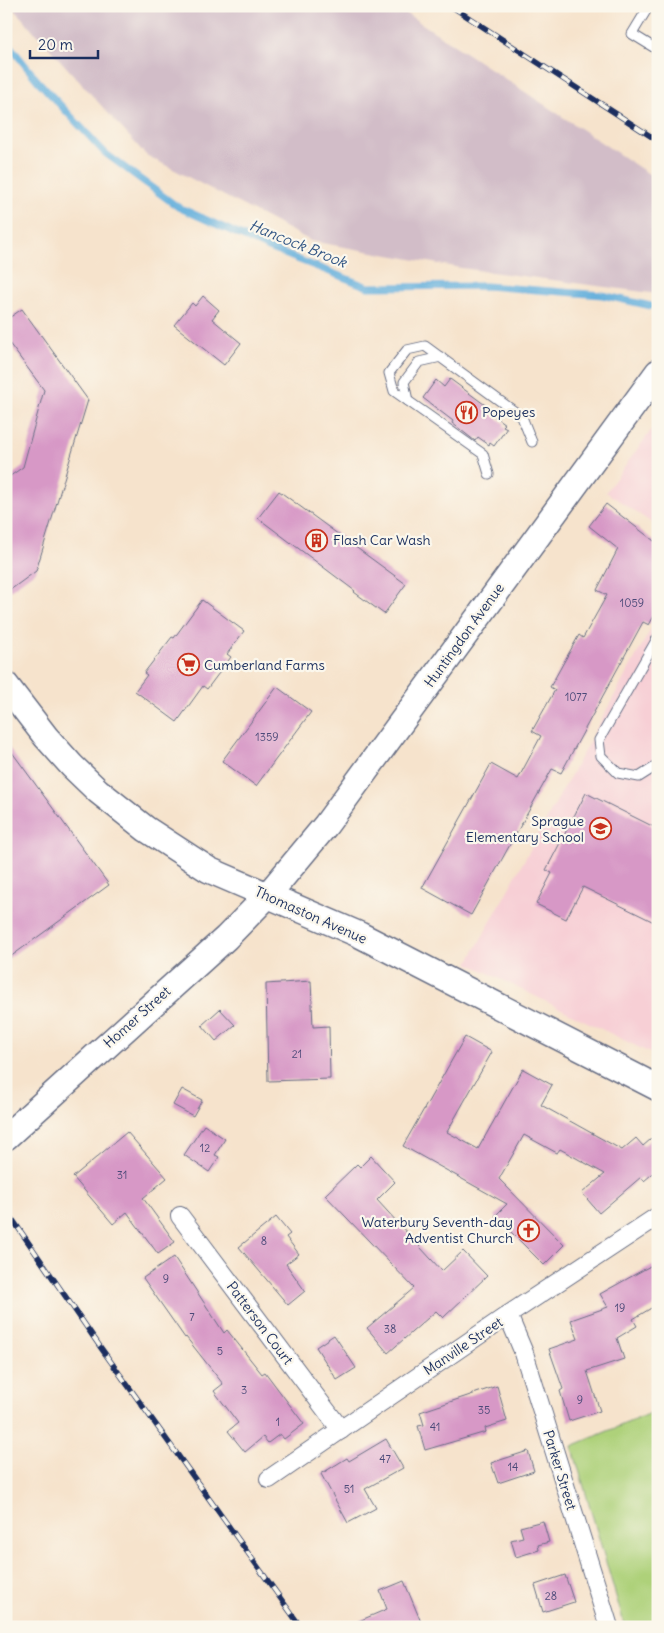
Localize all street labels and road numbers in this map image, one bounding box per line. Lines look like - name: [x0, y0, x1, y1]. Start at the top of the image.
- street label: Huntingdon Avenue: [420, 579, 508, 691]
- street label: Thomaston Avenue: [252, 882, 370, 948]
- street label: Homer Street: [100, 982, 174, 1052]
- street label: Patterson Court: [223, 1278, 297, 1369]
- street label: Manville Street: [420, 1313, 506, 1379]
- street label: Parker Street: [539, 1428, 581, 1512]

